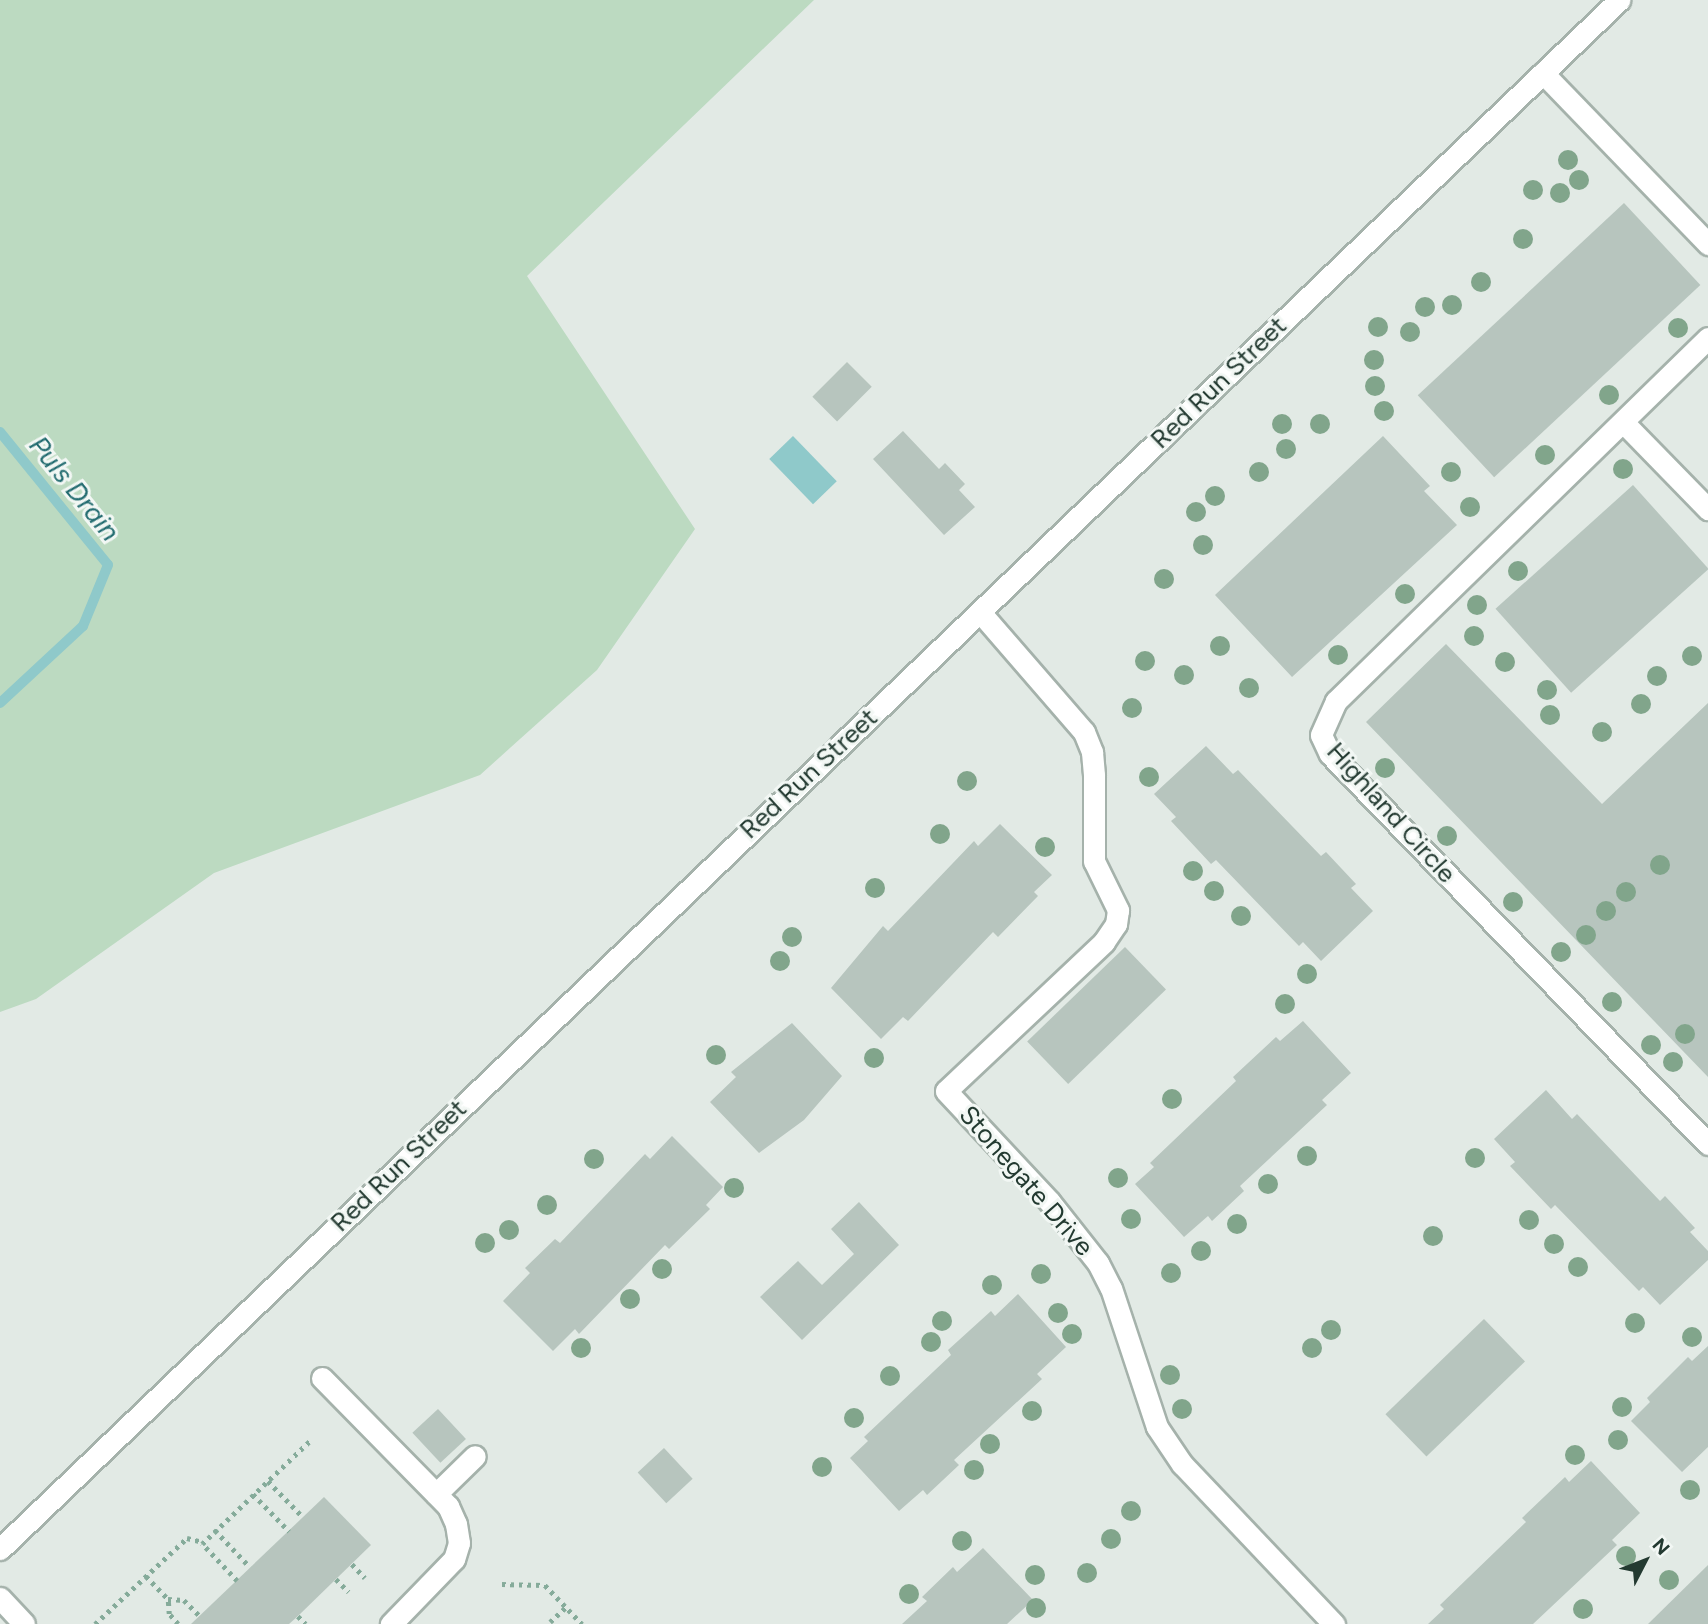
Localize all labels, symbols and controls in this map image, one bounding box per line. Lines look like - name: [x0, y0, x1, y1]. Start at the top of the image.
- street label: Red Run Street: [1145, 310, 1293, 456]
- water label: Puls Drain: [22, 429, 128, 547]
- street label: Red Run Street: [734, 702, 884, 846]
- street label: Highland Circle: [1320, 736, 1462, 890]
- street label: Red Run Street: [325, 1093, 473, 1239]
- street label: Stonegate Drive: [952, 1100, 1100, 1262]
- north arrow: [1610, 1526, 1680, 1596]
- text: N: [1648, 1533, 1674, 1560]

